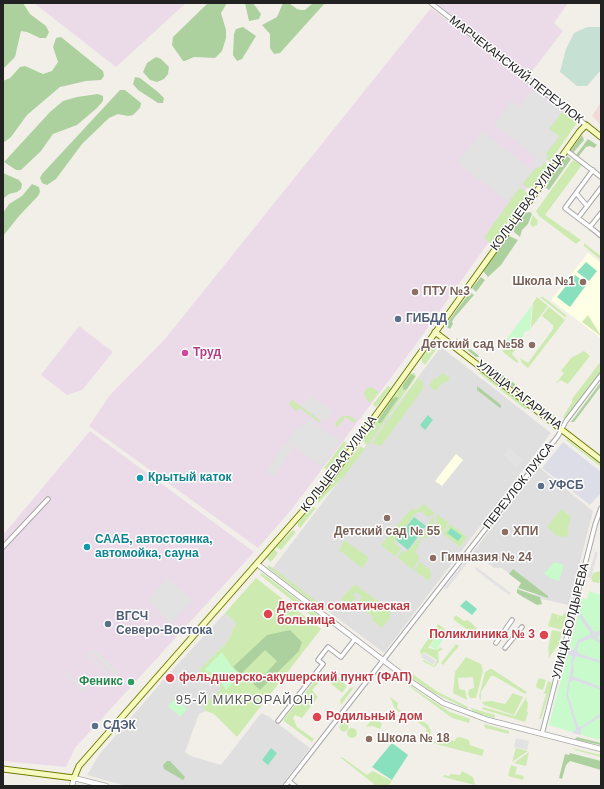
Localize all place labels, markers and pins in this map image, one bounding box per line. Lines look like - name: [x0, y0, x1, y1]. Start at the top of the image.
- place label: Школа №1: [512, 275, 575, 289]
- marker: Школа №1: [578, 277, 588, 287]
- place label: ПТУ №3: [423, 285, 470, 299]
- marker: ПТУ №3: [410, 287, 420, 297]
- place label: ГИБДД: [406, 312, 447, 326]
- marker: ГИБДД: [393, 314, 403, 324]
- place label: Детский сад №58: [421, 338, 524, 352]
- marker: Детский сад №58: [527, 340, 537, 350]
- place label: Труд: [193, 346, 221, 360]
- marker: Труд: [180, 348, 190, 358]
- place label: Крытый каток: [148, 471, 231, 485]
- marker: Крытый каток: [135, 473, 145, 483]
- place label: УФСБ: [549, 479, 584, 493]
- marker: УФСБ: [536, 481, 546, 491]
- marker: Детский сад № 55: [382, 513, 392, 523]
- place label: Детский сад № 55: [334, 525, 440, 539]
- place label: ХПИ: [513, 525, 538, 539]
- marker: ХПИ: [500, 527, 510, 537]
- place label: СААБ, автостоянка, автомойка, сауна: [95, 533, 213, 561]
- marker: СААБ, автостоянка, автомойка, сауна: [82, 542, 92, 552]
- place label: Гимназия № 24: [441, 551, 532, 565]
- marker: Гимназия № 24: [428, 553, 438, 563]
- place label: Детская соматическая больница: [277, 600, 410, 628]
- marker: Детская соматическая больница: [262, 608, 274, 620]
- place label: ВГСЧ Северо-Востока: [116, 610, 212, 638]
- marker: ВГСЧ Северо-Востока: [103, 619, 113, 629]
- place label: Поликлиника № 3: [429, 628, 535, 642]
- marker: Поликлиника № 3: [538, 629, 550, 641]
- place label: фельдшерско-акушерский пункт (ФАП): [179, 671, 412, 685]
- marker: фельдшерско-акушерский пункт (ФАП): [164, 672, 176, 684]
- place label: Феникс: [79, 675, 123, 689]
- marker: Феникс: [126, 677, 136, 687]
- place label: Родильный дом: [326, 710, 423, 724]
- marker: Родильный дом: [311, 711, 323, 723]
- place label: СДЭК: [103, 719, 136, 733]
- marker: СДЭК: [90, 721, 100, 731]
- place label: Школа № 18: [377, 732, 450, 746]
- marker: Школа № 18: [364, 734, 374, 744]

